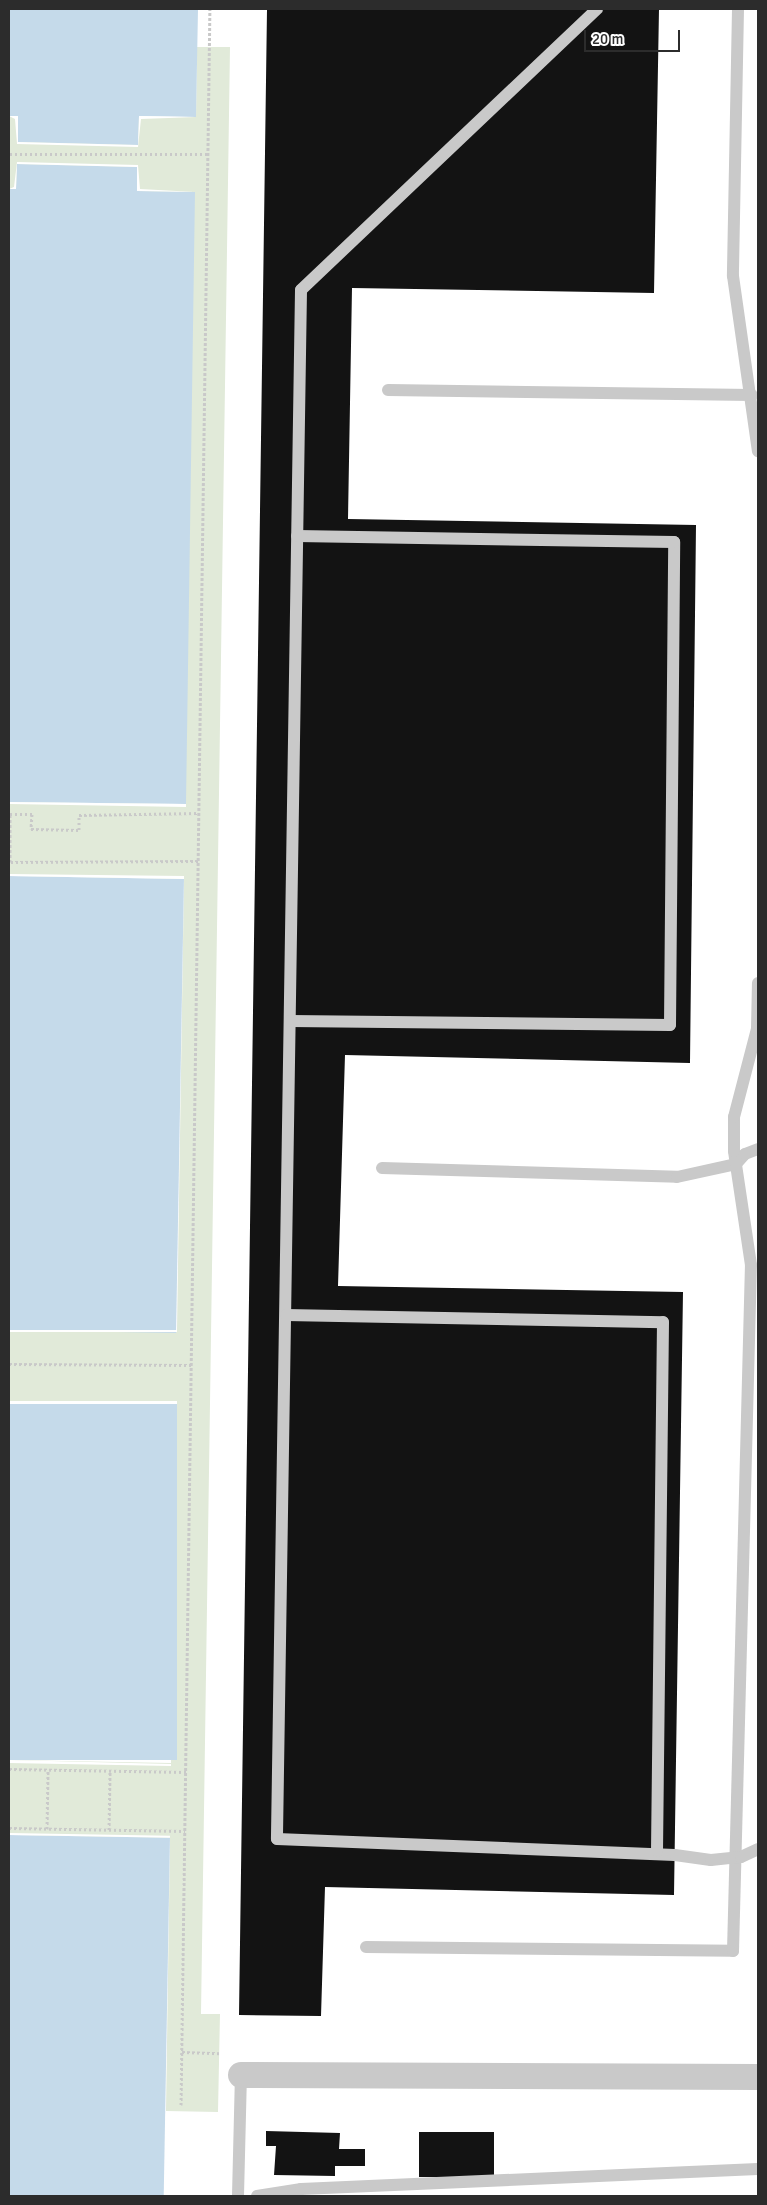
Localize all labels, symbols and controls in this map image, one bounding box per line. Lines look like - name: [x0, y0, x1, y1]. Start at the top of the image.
- scale bar: [587, 20, 683, 52]
- text: 20 m: [592, 30, 623, 48]

